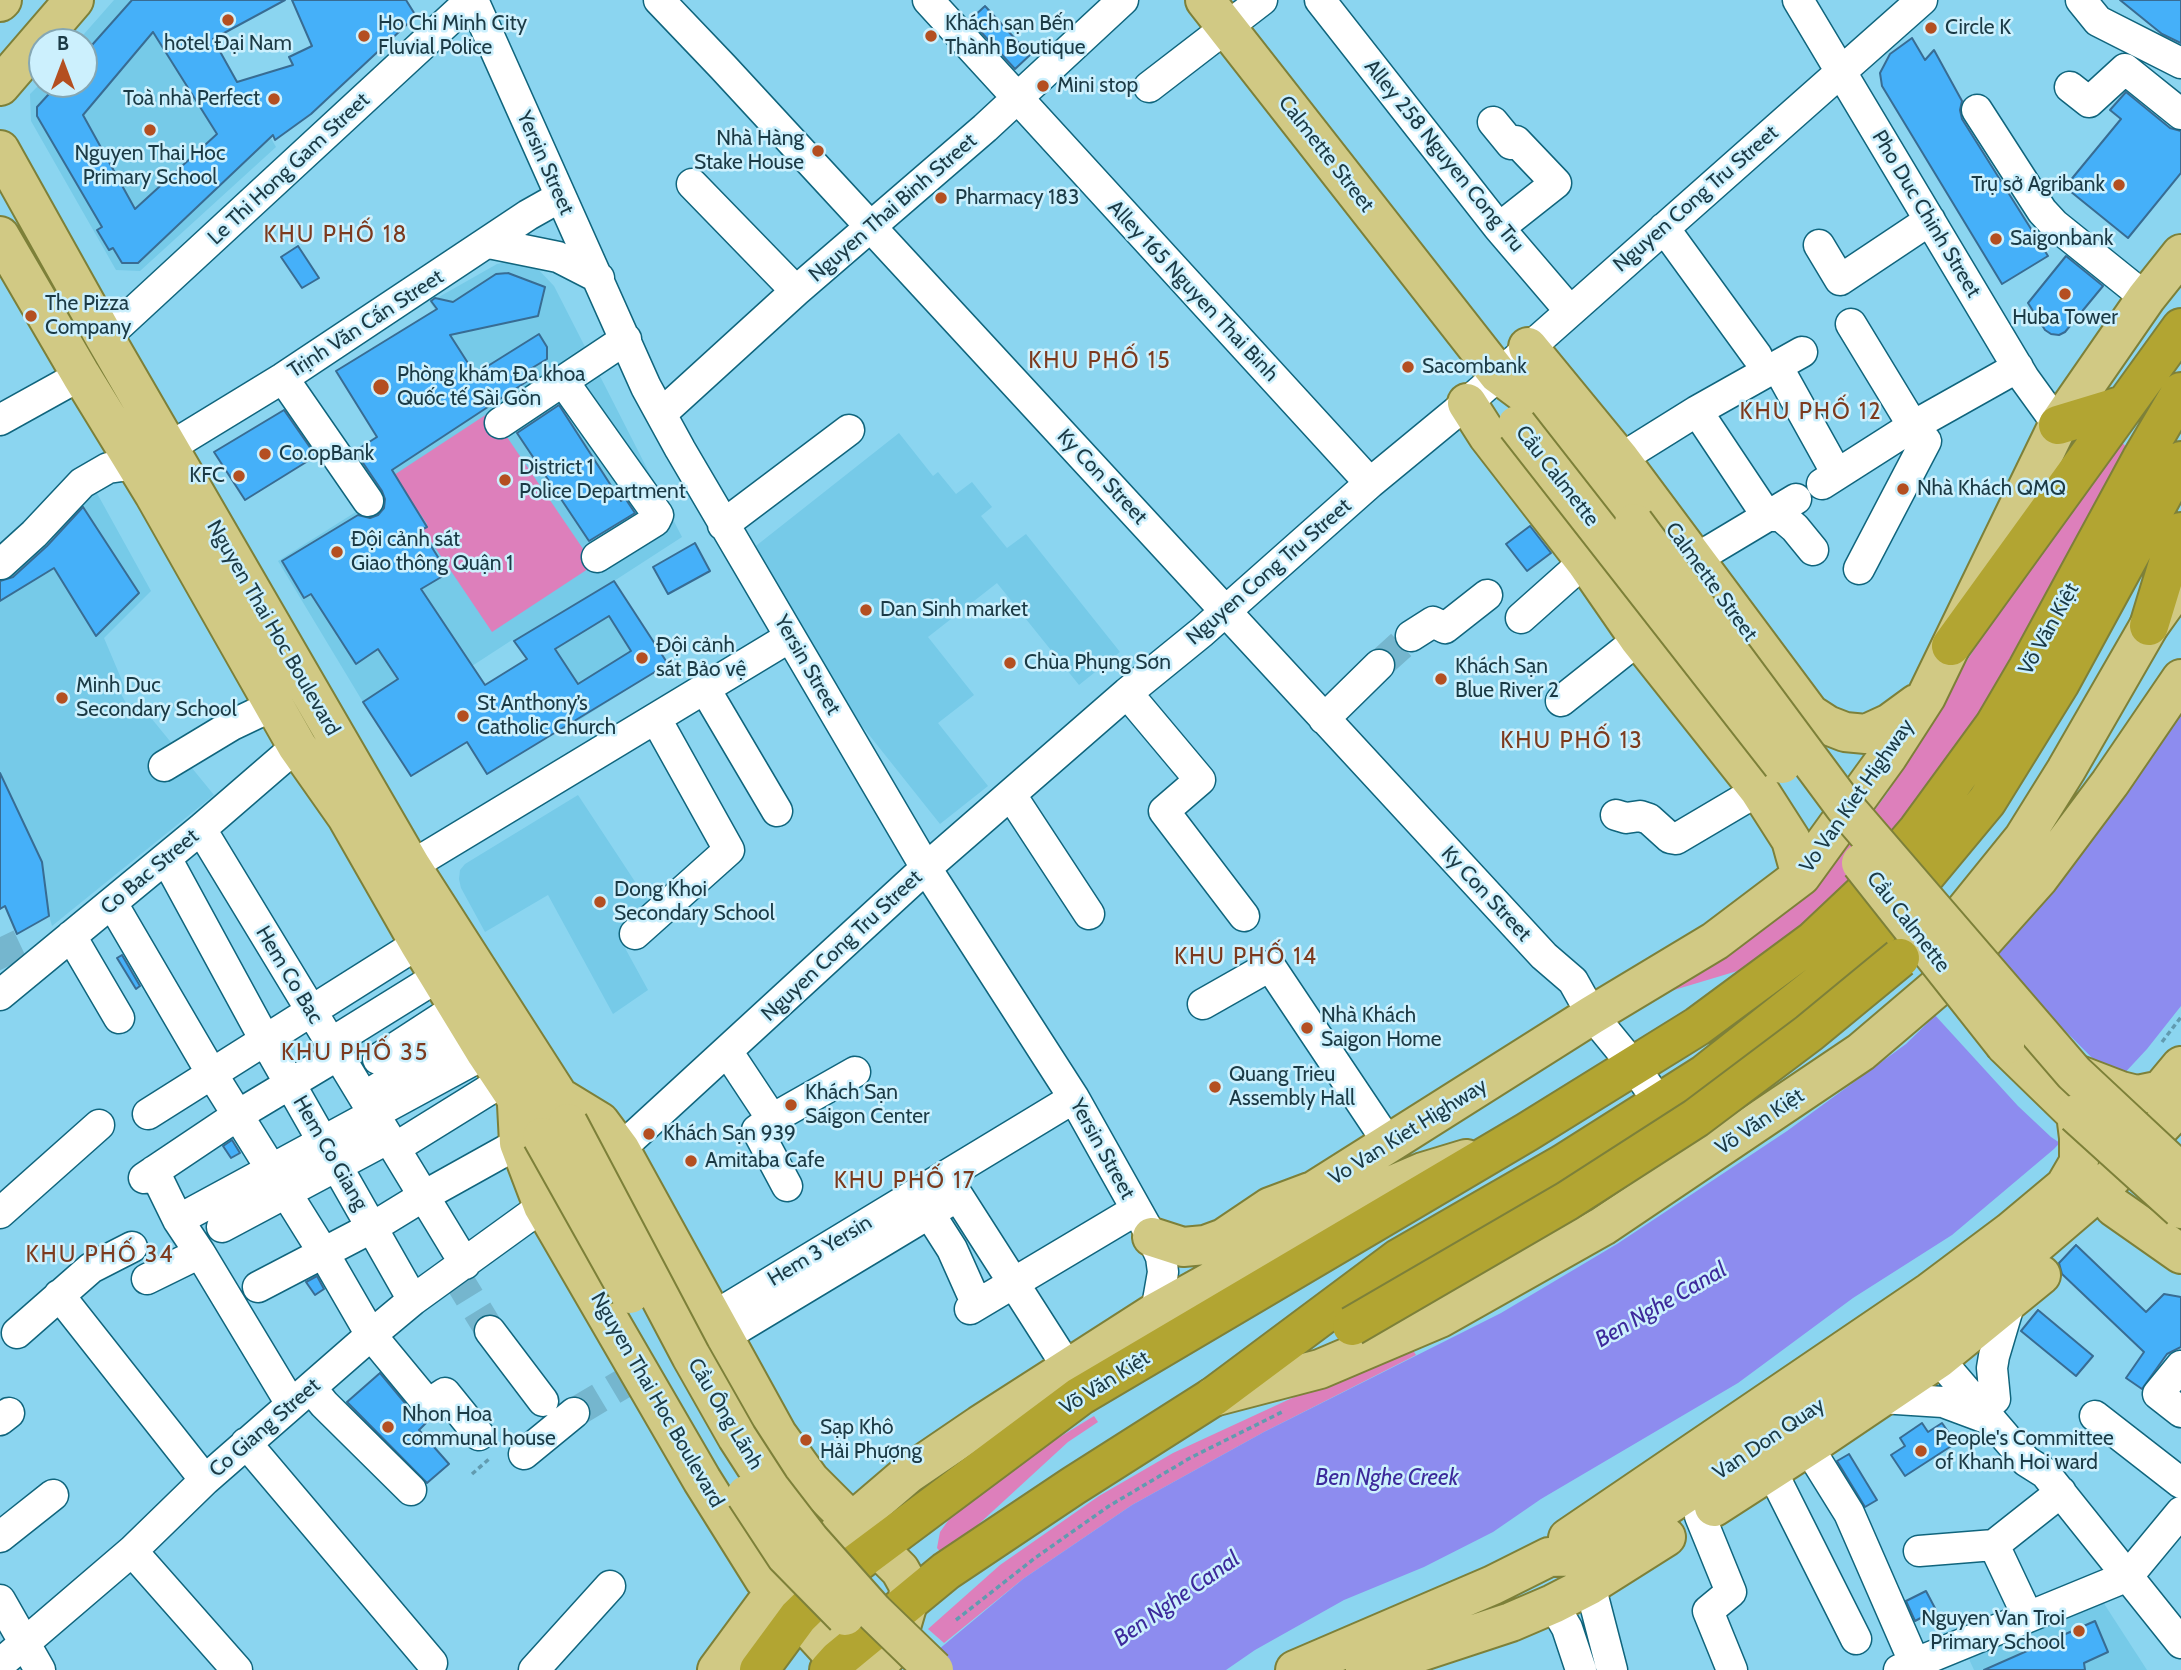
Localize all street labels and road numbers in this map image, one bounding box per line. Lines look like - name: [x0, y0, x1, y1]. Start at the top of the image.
- street label: Alley 258 Nguyen Cong Tru: [1359, 55, 1529, 257]
- street label: Le Thi Hong Gam Street: [203, 88, 375, 250]
- street label: Calmette Street: [1273, 91, 1379, 217]
- street label: Yersin Street: [511, 107, 579, 219]
- street label: Nguyen Cong Tru Street: [1608, 120, 1784, 278]
- street label: Pho Duc Chinh Street: [1866, 126, 1986, 302]
- street label: Nguyen Thai Binh Street: [804, 128, 982, 288]
- street label: Alley 165 Nguyen Thai Binh: [1102, 195, 1284, 387]
- street label: Trịnh Văn Cấn Street: [284, 264, 448, 384]
- street label: Cầu Calmette: [1510, 421, 1604, 531]
- street label: Ky Con Street: [1052, 424, 1152, 530]
- street label: Nguyen Cong Tru Street: [1181, 493, 1357, 651]
- street label: Nguyen Thai Hoc Boulevard: [201, 516, 345, 740]
- street label: Calmette Street: [1659, 518, 1763, 646]
- street label: Võ Văn Kiệt: [2013, 579, 2085, 679]
- street label: Yersin Street: [768, 611, 846, 719]
- street label: Vo Van Kiet Highway: [1795, 714, 1919, 878]
- street label: Co Bac Street: [96, 824, 204, 920]
- street label: Ky Con Street: [1436, 841, 1536, 947]
- street label: Nguyen Cong Tru Street: [756, 865, 928, 1027]
- street label: Cầu Calmette: [1861, 867, 1955, 977]
- street label: Hem Co Bac: [250, 922, 328, 1028]
- street label: Vo Van Kiet Highway: [1324, 1073, 1492, 1191]
- street label: Võ Văn Kiệt: [1711, 1083, 1809, 1161]
- street label: Hem Co Giang: [287, 1091, 373, 1215]
- street label: Yersin Street: [1064, 1094, 1140, 1204]
- street label: Hem 3 Yersin: [763, 1210, 877, 1292]
- street label: Nguyen Thai Hoc Boulevard: [585, 1288, 729, 1512]
- street label: Võ Văn Kiệt: [1055, 1346, 1155, 1420]
- street label: Cầu Ông Lãnh: [682, 1354, 768, 1474]
- street label: Co Giang Street: [205, 1373, 325, 1483]
- street label: Van Don Quay: [1708, 1392, 1830, 1486]

